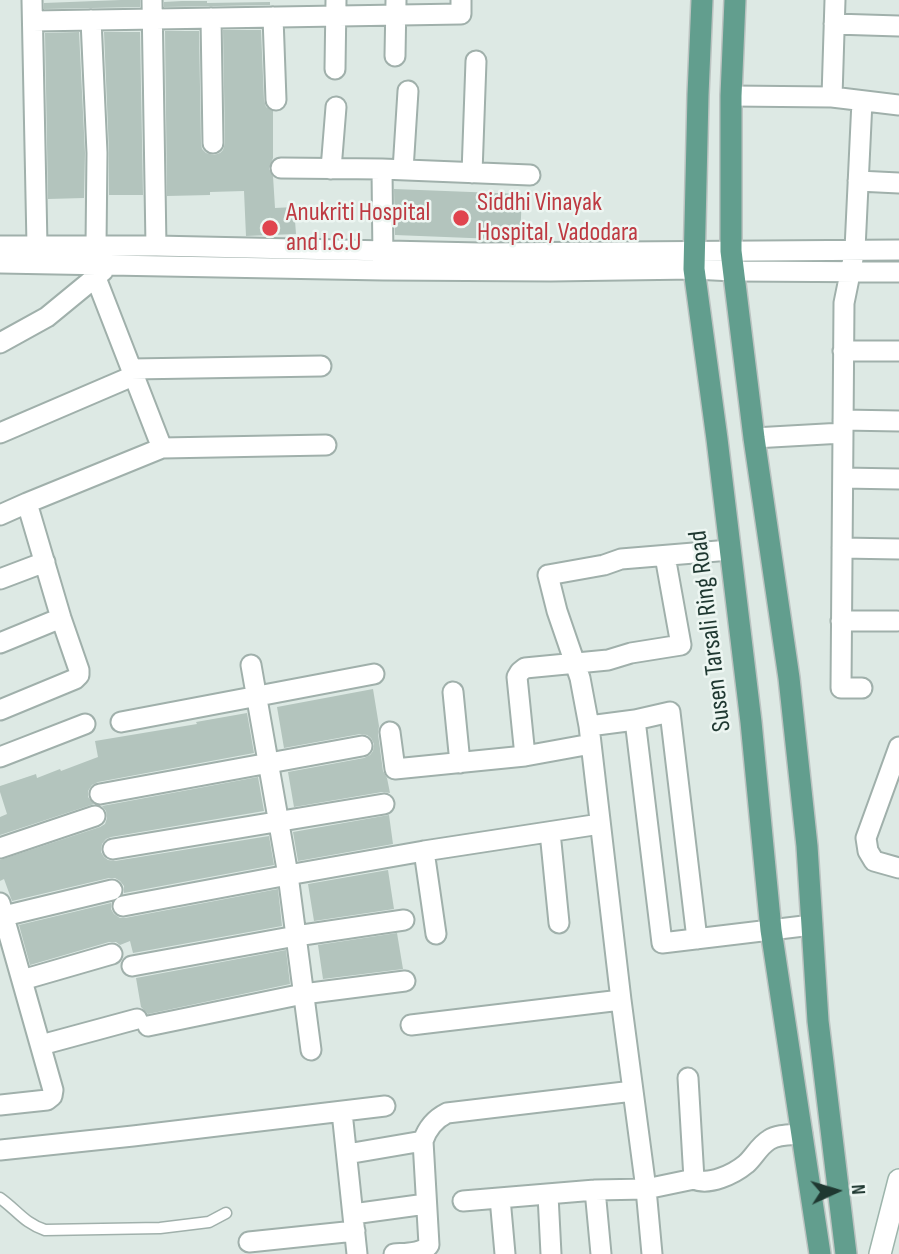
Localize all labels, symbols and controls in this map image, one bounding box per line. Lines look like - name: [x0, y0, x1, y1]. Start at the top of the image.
- place label: Siddhi Vinayak Hospital, Vadodara: [477, 187, 638, 248]
- place label: Anukriti Hospital and I.C.U: [286, 197, 430, 258]
- marker: Siddhi Vinayak Hospital, Vadodara: [451, 208, 471, 228]
- marker: Anukriti Hospital and I.C.U: [260, 218, 280, 238]
- street label: Susen Tarsali Ring Road: [683, 529, 739, 733]
- north arrow: [801, 1156, 871, 1226]
- text: N: [846, 1184, 869, 1195]

